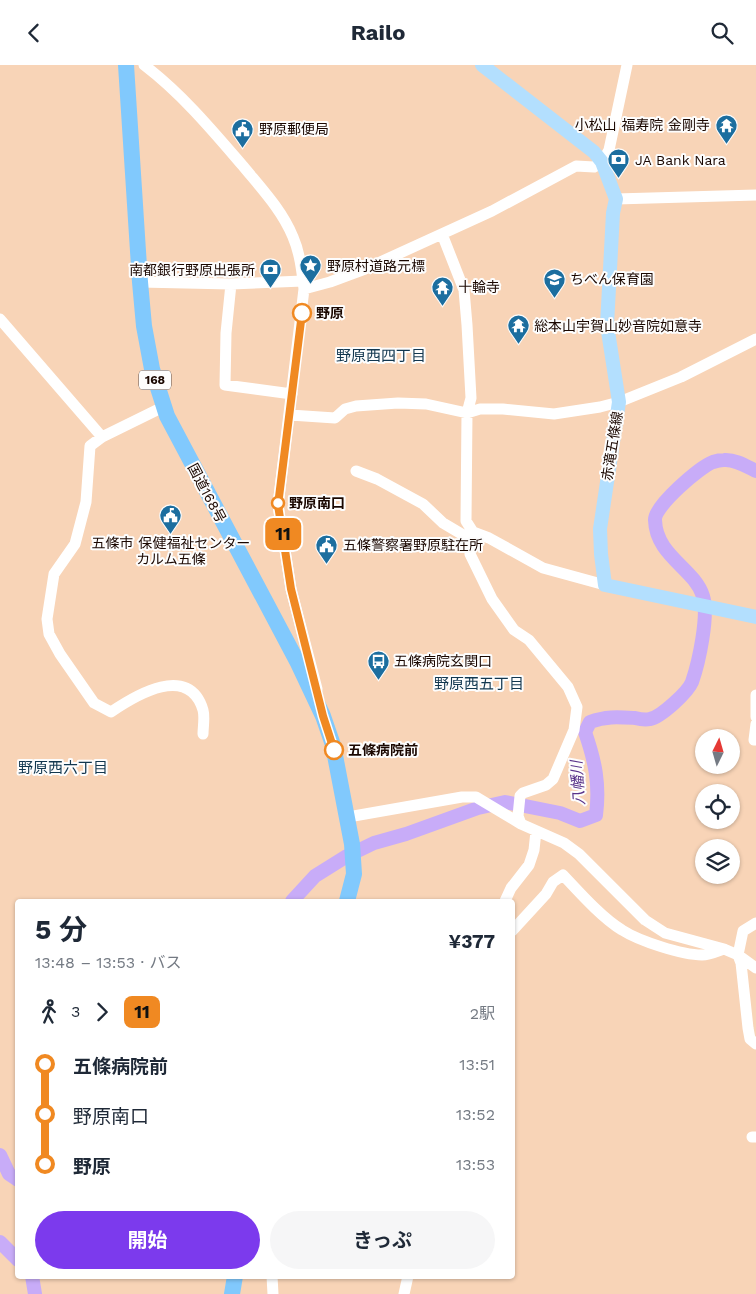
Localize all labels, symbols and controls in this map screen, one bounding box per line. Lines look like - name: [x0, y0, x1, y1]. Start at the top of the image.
- icon: back: [20, 19, 48, 47]
- icon: search: [708, 19, 736, 47]
- text: Railo: [351, 20, 405, 45]
- temple icon: 小松山 福寿院 金剛寺: [714, 113, 738, 144]
- public building icon: 野原郵便局: [231, 117, 255, 148]
- place label: 小松山 福寿院 金剛寺: [574, 117, 710, 133]
- place label: 野原郵便局: [259, 121, 329, 137]
- bank icon: JA Bank Nara: [607, 148, 631, 179]
- place label: JA Bank Nara: [635, 152, 726, 168]
- place icon: 野原村道路元標: [299, 254, 323, 285]
- bank icon: 南都銀行野原出張所: [259, 258, 283, 289]
- place label: 野原村道路元標: [327, 258, 425, 274]
- place label: 南都銀行野原出張所: [129, 262, 255, 278]
- school or university icon: ちべん保育園: [542, 267, 566, 298]
- place label: ちべん保育園: [570, 271, 654, 287]
- temple icon: 十輪寺: [430, 275, 454, 306]
- place label: 十輪寺: [458, 279, 500, 295]
- marker: 野原: [292, 303, 312, 323]
- place label: 野原: [316, 305, 344, 321]
- temple icon: 総本山宇賀山妙音院如意寺: [506, 314, 530, 345]
- place label: 総本山宇賀山妙音院如意寺: [534, 318, 702, 334]
- district label: 野原西四丁目: [336, 347, 426, 365]
- road number: 168: [139, 371, 171, 389]
- street label: 赤滝五條線: [599, 410, 625, 482]
- street label: 国道168号: [185, 461, 229, 525]
- place label: 野原南口: [289, 495, 345, 511]
- marker: 野原南口: [271, 496, 285, 510]
- public building icon: 五條市 保健福祉センター カルム五條: [159, 503, 183, 534]
- line badge: 11: [260, 518, 306, 550]
- text: 11: [275, 523, 291, 544]
- public building icon: 五條警察署野原駐在所: [315, 533, 339, 564]
- place label: 五條市 保健福祉センター カルム五條: [92, 535, 250, 567]
- place label: 五條警察署野原駐在所: [343, 537, 483, 553]
- bus stop icon: 五條病院玄関口: [366, 649, 390, 680]
- place label: 五條病院玄関口: [394, 653, 492, 669]
- district label: 野原西五丁目: [434, 675, 524, 693]
- north arrow: [695, 729, 740, 774]
- map controls: [695, 729, 740, 884]
- marker: 五條病院前: [324, 740, 344, 760]
- place label: 五條病院前: [348, 742, 418, 758]
- water label: 八幡川: [567, 758, 589, 806]
- district label: 野原西六丁目: [18, 759, 108, 777]
- button: locate: [695, 784, 740, 829]
- button: layers: [695, 839, 740, 884]
- text: 5 分: [35, 913, 87, 946]
- text: ¥377: [449, 930, 495, 953]
- text: 13:48 – 13:53 · バス: [35, 953, 182, 972]
- icon: walk: [35, 998, 63, 1026]
- icon: forward: [88, 998, 116, 1026]
- text: 11: [134, 1001, 150, 1022]
- text: 3: [71, 1002, 80, 1021]
- text: 2駅: [470, 1004, 495, 1023]
- text: 五條病院前: [73, 1055, 168, 1078]
- text: 13:51: [459, 1055, 495, 1074]
- text: 野原南口: [73, 1105, 149, 1128]
- text: 13:52: [456, 1105, 495, 1124]
- text: 野原: [73, 1155, 111, 1178]
- text: 13:53: [456, 1155, 495, 1174]
- button: 開始: [35, 1211, 260, 1269]
- button: きっぷ: [270, 1211, 495, 1269]

